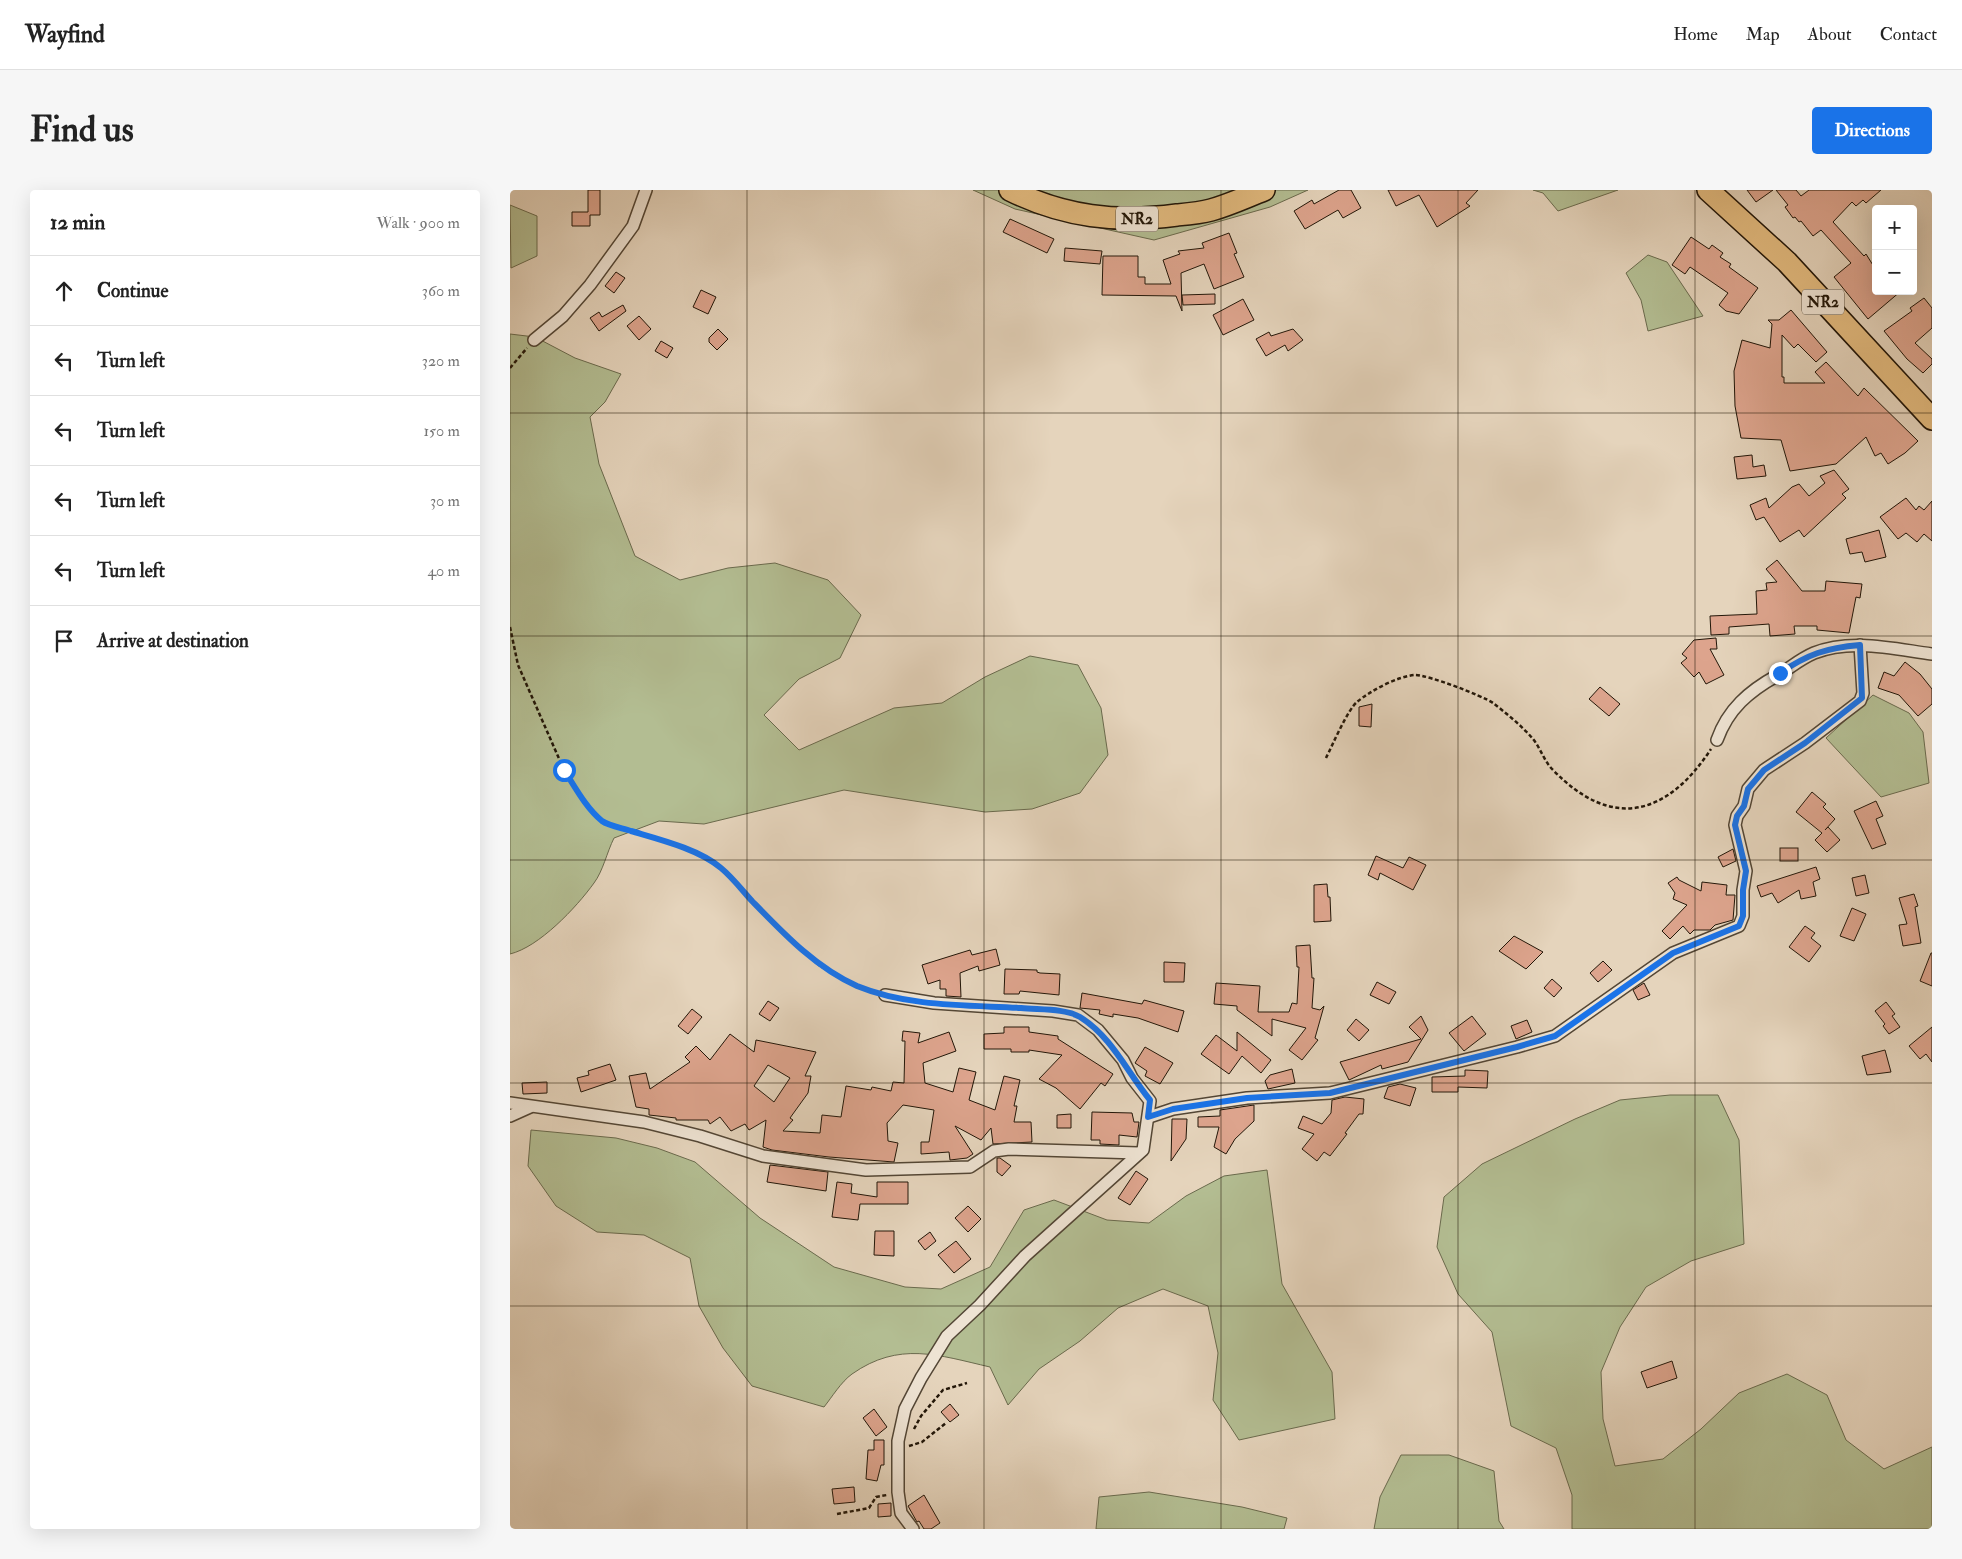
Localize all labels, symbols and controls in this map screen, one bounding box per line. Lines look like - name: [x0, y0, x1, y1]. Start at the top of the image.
- text: Wayfind: [25, 19, 105, 50]
- text: Home: [1673, 23, 1718, 46]
- text: Map: [1746, 23, 1780, 46]
- text: About: [1808, 23, 1852, 46]
- text: Contact: [1880, 23, 1937, 46]
- button: Directions: [1812, 107, 1932, 154]
- text: Find us: [30, 108, 134, 152]
- map controls: [1872, 205, 1917, 295]
- button: +: [1872, 205, 1917, 250]
- road number: NR2: [1116, 206, 1158, 232]
- text: 12 min: [50, 209, 105, 236]
- text: Walk · 900 m: [377, 213, 460, 233]
- button: −: [1872, 250, 1917, 295]
- icon: ahead: [50, 277, 78, 305]
- text: Continue: [97, 279, 168, 303]
- text: 360 m: [422, 281, 460, 301]
- road number: NR2: [1802, 290, 1844, 314]
- icon: left: [50, 347, 78, 375]
- text: Turn left: [97, 349, 165, 373]
- text: 320 m: [422, 351, 460, 371]
- icon: left: [50, 417, 78, 445]
- text: Turn left: [97, 419, 165, 443]
- text: 150 m: [423, 421, 460, 441]
- icon: left: [50, 487, 78, 515]
- text: Turn left: [97, 489, 165, 513]
- text: 30 m: [430, 491, 460, 511]
- icon: left: [50, 557, 78, 585]
- text: Turn left: [97, 559, 165, 583]
- text: 40 m: [427, 561, 460, 581]
- icon: arrive: [50, 627, 78, 655]
- text: Arrive at destination: [97, 629, 249, 653]
- route end: [1769, 662, 1792, 685]
- route start: [553, 759, 576, 782]

